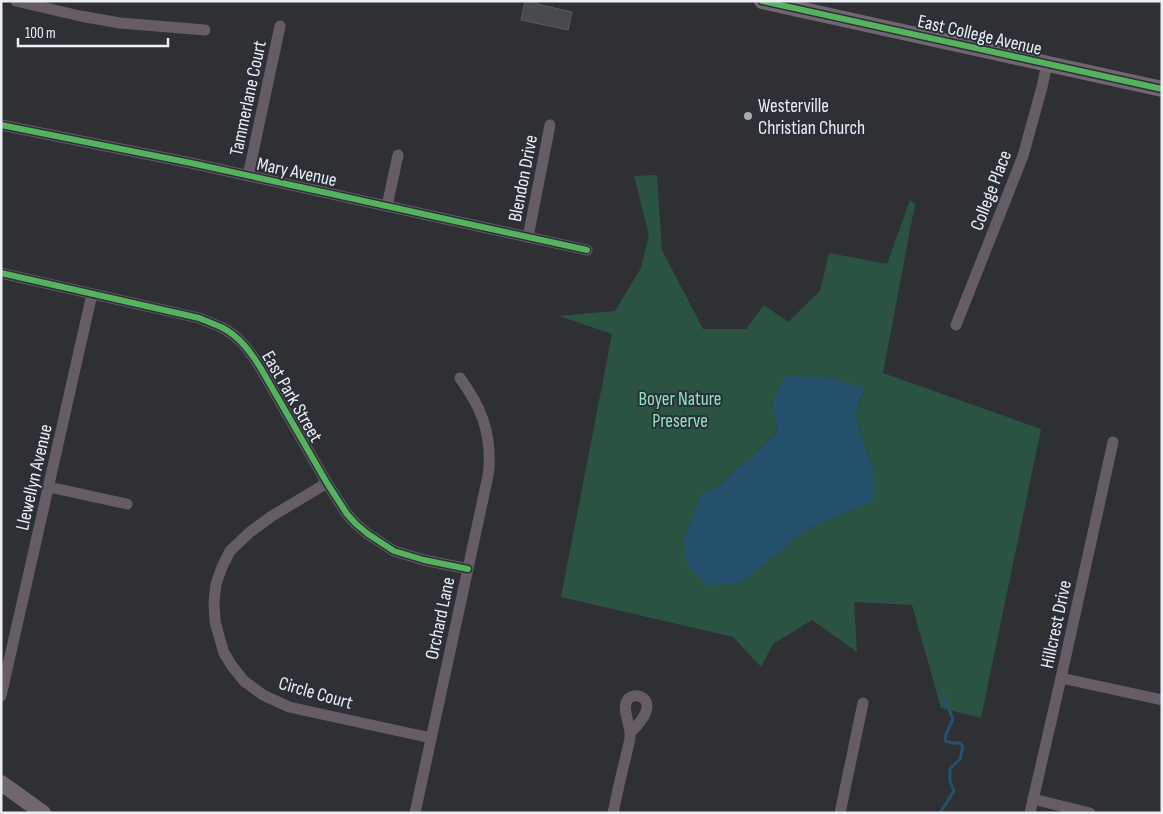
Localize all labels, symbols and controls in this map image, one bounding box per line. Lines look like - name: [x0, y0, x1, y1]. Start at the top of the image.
- street label: East College Avenue: [915, 10, 1044, 61]
- scale bar: [18, 15, 168, 47]
- text: 100 m: [25, 24, 56, 43]
- street label: Tammerlane Court: [225, 38, 272, 158]
- place label: Westerville Christian Church: [758, 95, 865, 140]
- marker: Westerville Christian Church: [742, 110, 754, 122]
- street label: Blendon Drive: [504, 133, 543, 224]
- street label: College Place: [966, 147, 1017, 234]
- street label: Mary Avenue: [255, 153, 339, 192]
- street label: East Park Street: [256, 347, 327, 447]
- park label: Boyer Nature Preserve: [638, 388, 722, 433]
- street label: Llewellyn Avenue: [11, 422, 58, 533]
- street label: Orchard Lane: [421, 575, 460, 662]
- street label: Hillcrest Drive: [1036, 578, 1077, 670]
- street label: Circle Court: [276, 672, 355, 715]

